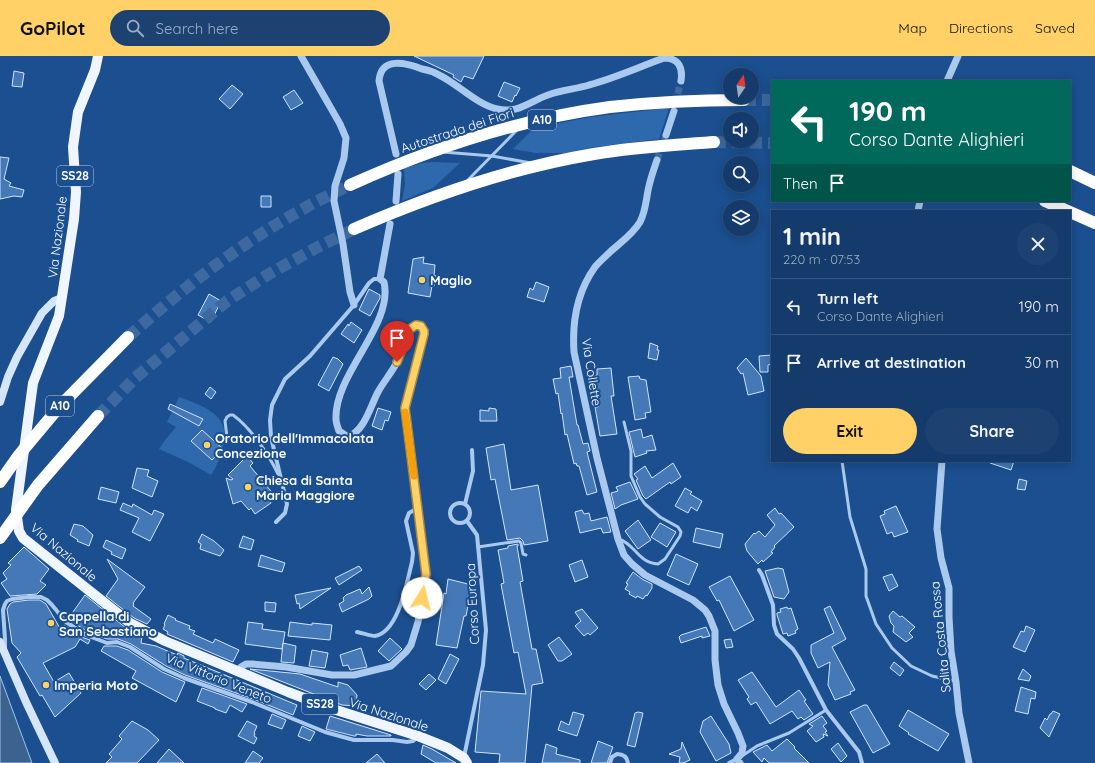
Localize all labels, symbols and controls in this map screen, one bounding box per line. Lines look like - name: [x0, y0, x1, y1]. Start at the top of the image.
- search box: [110, 10, 390, 46]
- text: GoPilot: [20, 16, 86, 40]
- icon: search: [124, 17, 146, 39]
- text: Search here: [156, 19, 238, 38]
- text: Map: [898, 19, 927, 37]
- text: Directions: [949, 19, 1013, 37]
- text: Saved: [1035, 19, 1075, 37]
- north arrow: [723, 68, 759, 104]
- map controls: [723, 68, 759, 236]
- text: 190 m: [849, 93, 927, 128]
- icon: left: [783, 96, 835, 148]
- street label: Autostrada dei Fiori: [399, 104, 515, 156]
- road number: A10: [528, 110, 556, 130]
- button: sound: [723, 112, 759, 148]
- text: Corso Dante Alighieri: [849, 128, 1024, 151]
- button: search: [723, 156, 759, 192]
- road number: SS28: [57, 166, 93, 186]
- icon: arrive: [826, 172, 848, 194]
- text: Then: [783, 174, 818, 193]
- street label: Via Nazionale: [44, 195, 70, 279]
- button: layers: [723, 200, 759, 236]
- text: 1 min: [783, 221, 841, 251]
- button: close: [1017, 223, 1059, 265]
- text: 220 m · 07:53: [783, 251, 860, 267]
- place label: Maglio: [430, 272, 472, 288]
- marker: Maglio: [417, 275, 427, 285]
- text: Turn left: [817, 289, 879, 308]
- icon: left: [783, 296, 805, 318]
- text: 190 m: [1018, 297, 1059, 316]
- text: Corso Dante Alighieri: [817, 308, 943, 324]
- pin: [380, 321, 414, 362]
- icon: arrive: [386, 327, 408, 349]
- street label: Via Collette: [579, 337, 605, 407]
- icon: arrive: [783, 352, 805, 374]
- text: Arrive at destination: [817, 353, 966, 372]
- text: 30 m: [1024, 353, 1059, 372]
- road number: A10: [46, 396, 74, 416]
- button: Exit: [783, 408, 917, 454]
- button: Share: [925, 408, 1059, 454]
- place label: Oratorio dell'Immacolata Concezione: [215, 430, 374, 461]
- marker: Oratorio dell'Immacolata Concezione: [202, 440, 212, 450]
- place label: Chiesa di Santa Maria Maggiore: [256, 472, 355, 503]
- marker: Chiesa di Santa Maria Maggiore: [243, 482, 253, 492]
- street label: Via Nazionale: [27, 519, 101, 585]
- street label: Corso Europa: [462, 563, 482, 645]
- position arrow: [401, 577, 443, 619]
- street label: Salita Costa Rossa: [926, 581, 954, 693]
- place label: Cappella di San Sebastiano: [59, 608, 157, 639]
- marker: Cappella di San Sebastiano: [46, 618, 56, 628]
- street label: Via Vittorio Veneto: [164, 649, 274, 707]
- place label: Imperia Moto: [54, 677, 138, 693]
- marker: Imperia Moto: [41, 680, 51, 690]
- road number: SS28: [302, 694, 338, 714]
- street label: Via Nazionale: [347, 694, 431, 734]

